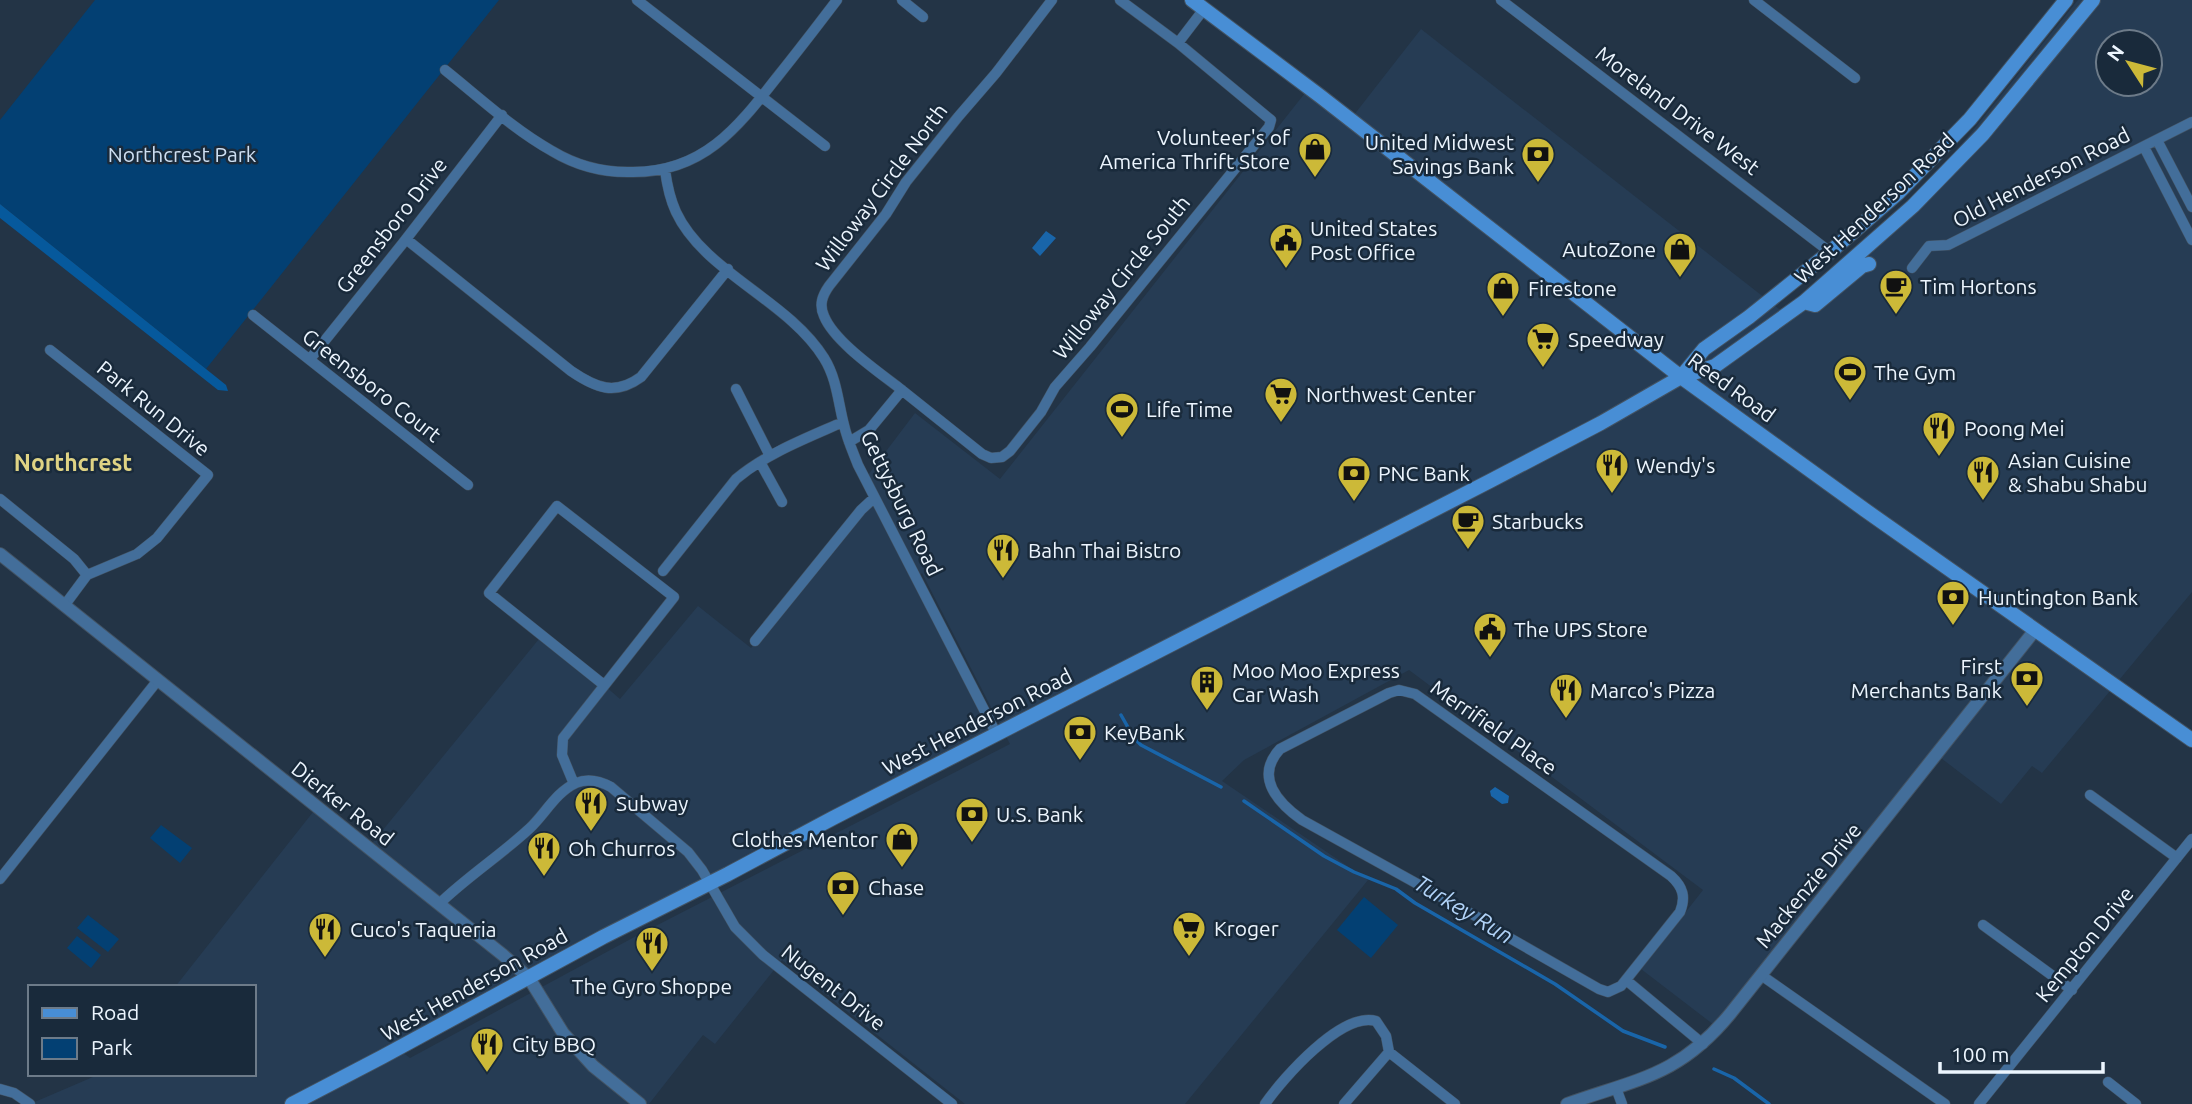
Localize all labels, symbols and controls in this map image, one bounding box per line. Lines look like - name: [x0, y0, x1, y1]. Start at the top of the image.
- north arrow: [2094, 28, 2164, 98]
- street label: Moreland Drive West: [1592, 41, 1764, 179]
- text: N: [2102, 41, 2128, 65]
- street label: Willoway Circle North: [810, 99, 952, 275]
- street label: Old Henderson Road: [1948, 122, 2134, 232]
- place label: Volunteer's of America Thrift Store: [1099, 125, 1291, 173]
- street label: West Henderson Road: [1789, 128, 1959, 288]
- shop icon: Volunteer's of America Thrift Store: [1296, 130, 1334, 179]
- place label: United Midwest Savings Bank: [1365, 130, 1514, 178]
- bank icon: United Midwest Savings Bank: [1519, 135, 1557, 184]
- park label: Northcrest Park: [108, 142, 257, 166]
- street label: Greensboro Drive: [331, 152, 451, 298]
- street label: Willoway Circle South: [1048, 190, 1194, 364]
- place label: United States Post Office: [1310, 216, 1437, 264]
- public building icon: United States Post Office: [1267, 221, 1305, 270]
- shop icon: AutoZone: [1661, 230, 1699, 279]
- place label: AutoZone: [1562, 237, 1656, 261]
- cafe icon: Tim Hortons: [1877, 267, 1915, 316]
- shop icon: Firestone: [1484, 269, 1522, 318]
- place label: Tim Hortons: [1920, 274, 2037, 298]
- place label: Firestone: [1528, 276, 1617, 300]
- supermarket icon: Speedway: [1524, 320, 1562, 369]
- street label: Greensboro Court: [298, 323, 446, 447]
- place label: Speedway: [1568, 327, 1664, 351]
- street label: Reed Road: [1684, 347, 1780, 427]
- sports icon: The Gym: [1831, 353, 1869, 402]
- street label: Park Run Drive: [93, 355, 215, 461]
- place label: The Gym: [1874, 360, 1956, 384]
- supermarket icon: Northwest Center: [1262, 375, 1300, 424]
- place label: Northwest Center: [1306, 382, 1476, 406]
- sports icon: Life Time: [1103, 390, 1141, 439]
- place label: Life Time: [1146, 397, 1233, 421]
- restaurant icon: Poong Mei: [1920, 409, 1958, 458]
- place label: Poong Mei: [1964, 416, 2065, 440]
- street label: Gettysburg Road: [856, 426, 948, 580]
- restaurant icon: Wendy's: [1593, 446, 1631, 495]
- place label: Asian Cuisine & Shabu Shabu: [2008, 448, 2147, 496]
- district label: Northcrest: [14, 450, 132, 475]
- place label: Wendy's: [1636, 453, 1715, 477]
- restaurant icon: Asian Cuisine & Shabu Shabu: [1964, 453, 2002, 502]
- bank icon: PNC Bank: [1335, 454, 1373, 503]
- place label: PNC Bank: [1378, 461, 1470, 485]
- cafe icon: Starbucks: [1449, 502, 1487, 551]
- place label: Starbucks: [1492, 509, 1584, 533]
- restaurant icon: Bahn Thai Bistro: [984, 531, 1022, 580]
- place label: Bahn Thai Bistro: [1028, 538, 1181, 562]
- bank icon: Huntington Bank: [1934, 578, 1972, 627]
- place label: Huntington Bank: [1978, 585, 2138, 609]
- public building icon: The UPS Store: [1471, 610, 1509, 659]
- place label: The UPS Store: [1514, 617, 1648, 641]
- place label: First Merchants Bank: [1851, 654, 2002, 702]
- place label: Moo Moo Express Car Wash: [1232, 658, 1400, 706]
- bank icon: First Merchants Bank: [2008, 659, 2046, 708]
- street label: West Henderson Road: [878, 663, 1076, 779]
- building icon: Moo Moo Express Car Wash: [1188, 663, 1226, 712]
- restaurant icon: Marco's Pizza: [1547, 671, 1585, 720]
- street label: Merrifield Place: [1426, 675, 1562, 779]
- place label: Marco's Pizza: [1590, 678, 1715, 702]
- bank icon: KeyBank: [1061, 713, 1099, 762]
- place label: KeyBank: [1104, 720, 1185, 744]
- street label: Dierker Road: [287, 756, 399, 850]
- restaurant icon: Subway: [572, 784, 610, 833]
- place label: Subway: [616, 791, 688, 815]
- bank icon: U.S. Bank: [953, 795, 991, 844]
- place label: U.S. Bank: [996, 802, 1084, 826]
- street label: Mackenzie Drive: [1750, 818, 1866, 952]
- shop icon: Clothes Mentor: [883, 820, 921, 869]
- place label: Clothes Mentor: [731, 827, 878, 851]
- restaurant icon: Oh Churros: [525, 829, 563, 878]
- place label: Oh Churros: [568, 836, 675, 860]
- bank icon: Chase: [824, 868, 862, 917]
- water label: Turkey Run: [1410, 870, 1518, 948]
- place label: Chase: [868, 875, 924, 899]
- street label: Kempton Drive: [2030, 881, 2138, 1007]
- supermarket icon: Kroger: [1170, 909, 1208, 958]
- restaurant icon: Cuco's Taqueria: [306, 910, 344, 959]
- place label: Kroger: [1214, 916, 1279, 940]
- place label: Cuco's Taqueria: [350, 917, 497, 941]
- street label: West Henderson Road: [377, 923, 571, 1045]
- restaurant icon: The Gyro Shoppe: [633, 924, 671, 973]
- street label: Nugent Drive: [777, 939, 891, 1035]
- place label: The Gyro Shoppe: [572, 974, 732, 998]
- legend: [28, 985, 256, 1076]
- text: Road: [91, 1000, 139, 1024]
- restaurant icon: City BBQ: [468, 1025, 506, 1074]
- scale bar: [1940, 1030, 2103, 1074]
- place label: City BBQ: [512, 1032, 596, 1056]
- text: Park: [91, 1035, 133, 1059]
- text: 100 m: [1951, 1042, 2009, 1066]

